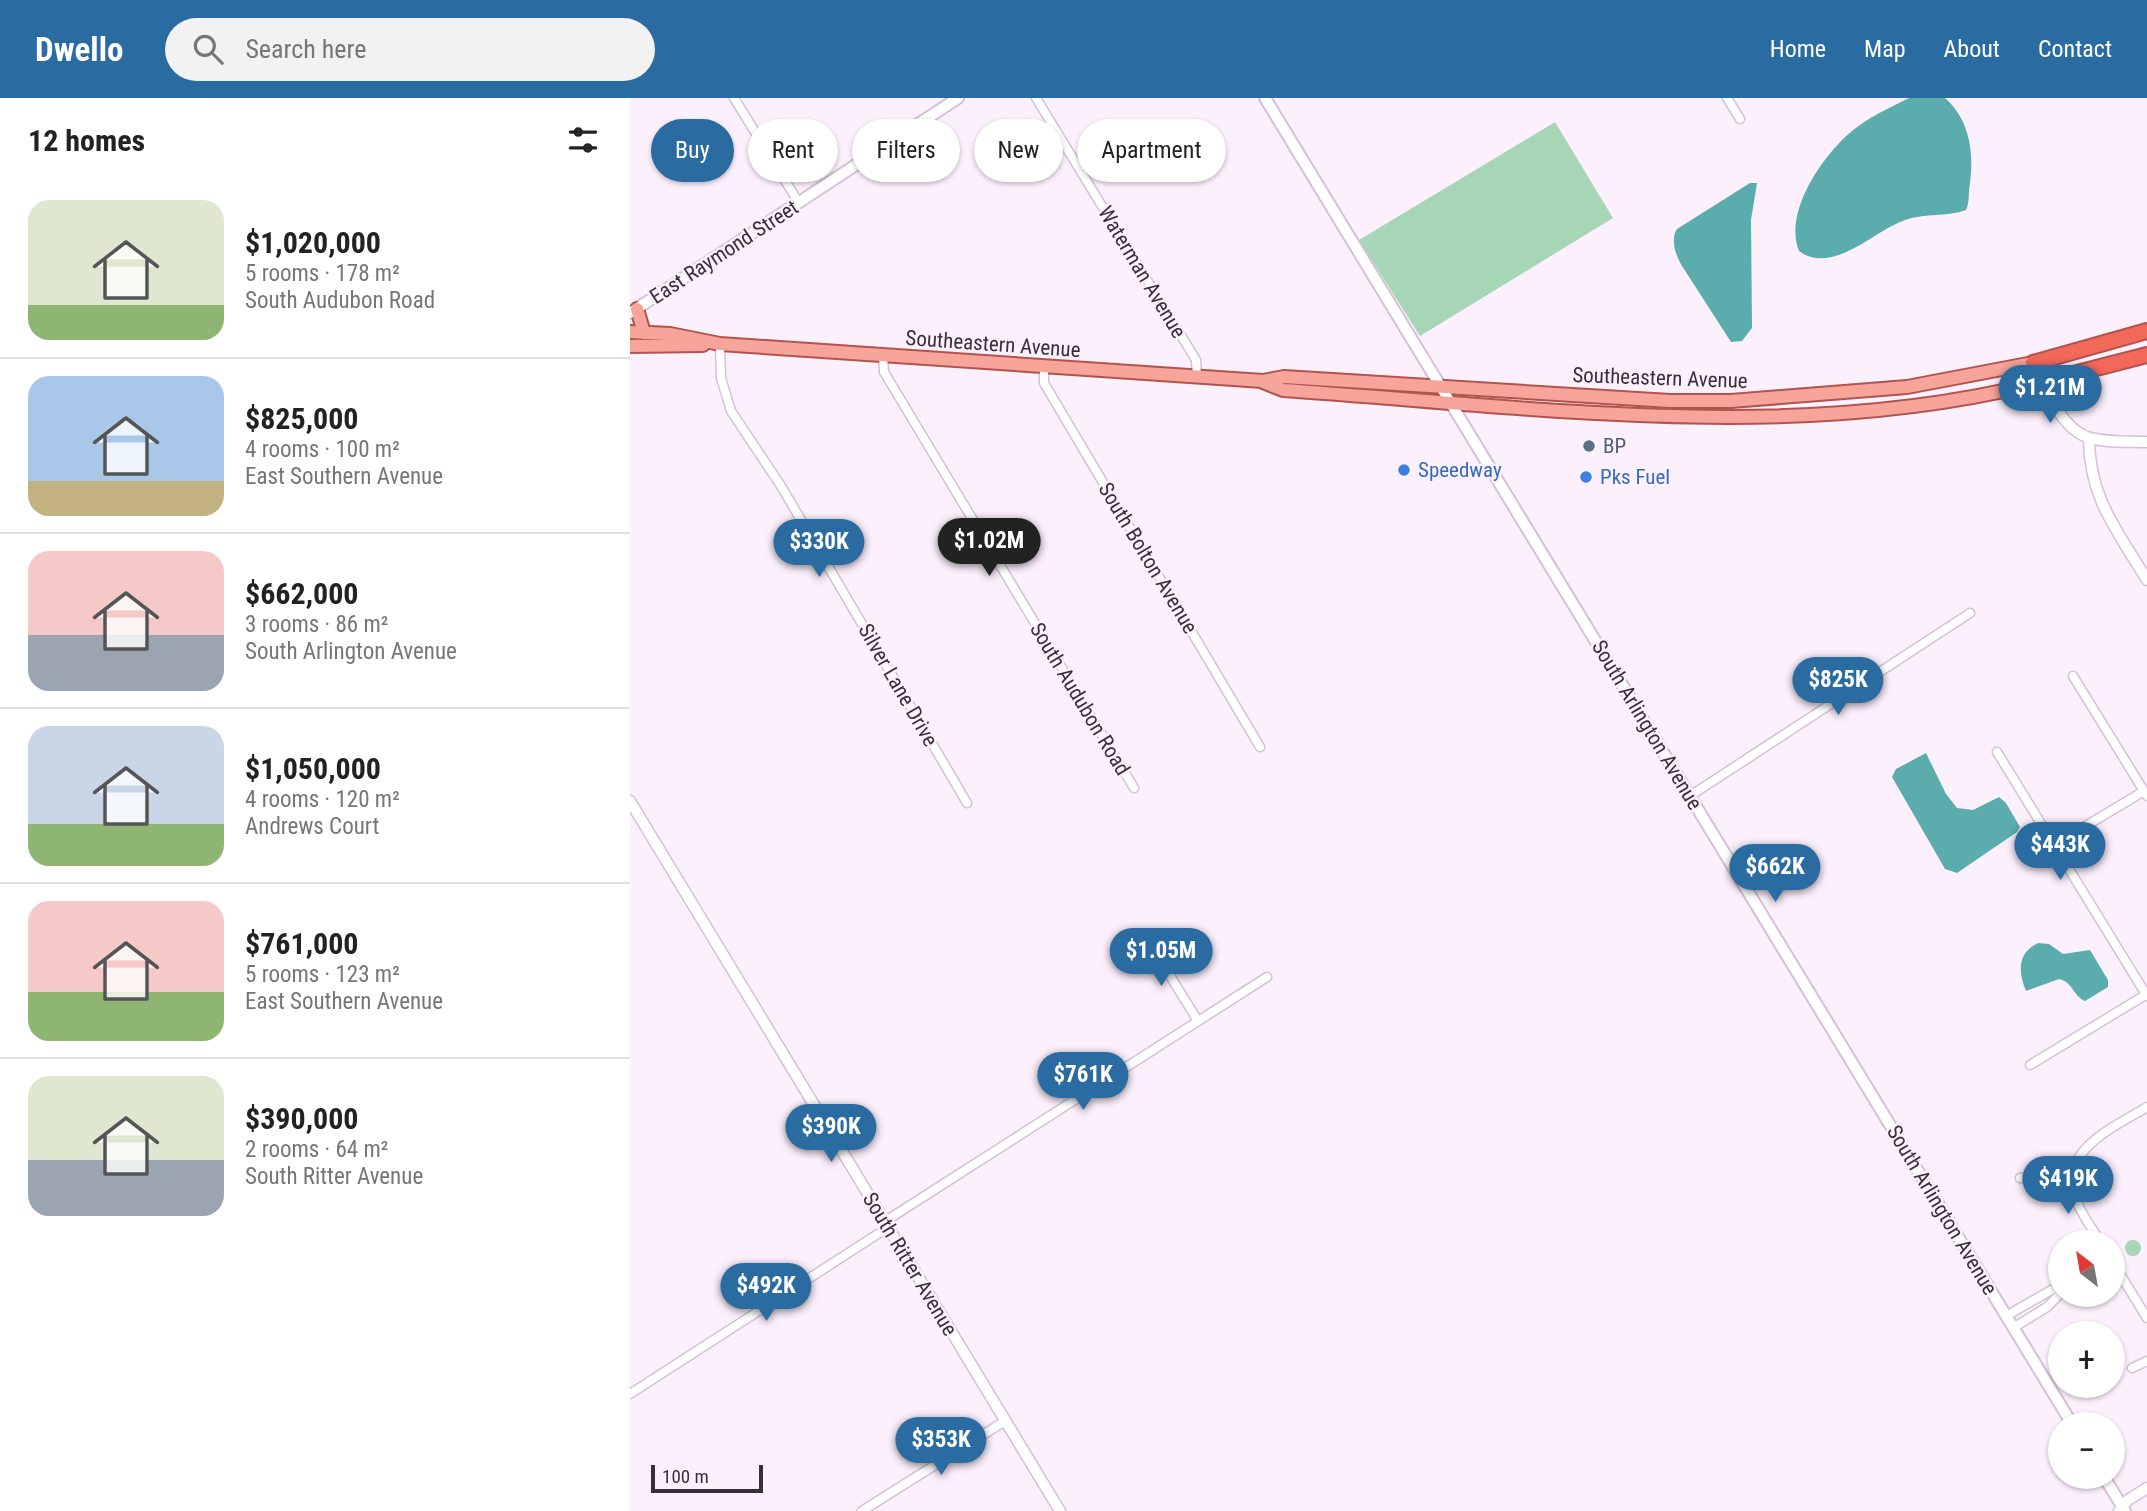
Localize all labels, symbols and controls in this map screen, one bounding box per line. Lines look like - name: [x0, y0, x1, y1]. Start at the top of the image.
- search box: [165, 18, 655, 81]
- text: Dwello: [35, 30, 123, 69]
- icon: search: [189, 30, 227, 68]
- text: Search here: [245, 34, 366, 64]
- text: Home: [1770, 35, 1826, 63]
- text: Map: [1864, 35, 1906, 63]
- text: About: [1944, 35, 2000, 63]
- text: Contact: [2038, 35, 2112, 63]
- chip: Buy: [651, 119, 734, 182]
- chip: Rent: [748, 119, 838, 182]
- chip: Filters: [852, 119, 960, 182]
- chip: New: [974, 119, 1063, 182]
- chip: Apartment: [1077, 119, 1226, 182]
- icon: filters: [564, 121, 602, 159]
- text: 12 homes: [28, 123, 145, 158]
- street label: East Raymond Street: [645, 195, 803, 309]
- street label: Waterman Avenue: [1093, 202, 1191, 342]
- text: $1,020,000: [245, 225, 381, 260]
- icon: home: [84, 228, 168, 312]
- text: 5 rooms · 178 m²: [245, 260, 400, 287]
- text: South Audubon Road: [245, 287, 435, 314]
- street label: Southeastern Avenue: [905, 326, 1081, 362]
- street label: Southeastern Avenue: [1572, 363, 1748, 393]
- pin: $1.21M: [1993, 366, 2107, 425]
- text: $1.21M: [2015, 374, 2085, 401]
- text: $825,000: [245, 401, 358, 436]
- icon: home: [84, 404, 168, 488]
- place label: BP: [1603, 434, 1626, 458]
- text: 4 rooms · 100 m²: [245, 436, 400, 463]
- marker: BP: [1581, 438, 1597, 454]
- place label: Speedway: [1418, 458, 1502, 482]
- marker: Speedway: [1396, 462, 1412, 478]
- text: East Southern Avenue: [245, 463, 443, 490]
- place label: Pks Fuel: [1600, 465, 1670, 489]
- marker: Pks Fuel: [1578, 469, 1594, 485]
- street label: South Bolton Avenue: [1094, 478, 1203, 638]
- pin: $1.02M: [932, 518, 1046, 578]
- pin: $330K: [770, 519, 868, 579]
- text: $1.02M: [954, 527, 1024, 554]
- text: $330K: [789, 528, 849, 555]
- text: $662,000: [245, 576, 358, 611]
- icon: home: [84, 579, 168, 663]
- text: 3 rooms · 86 m²: [245, 611, 388, 638]
- street label: South Audubon Road: [1025, 618, 1135, 780]
- street label: Silver Lane Drive: [853, 620, 943, 751]
- street label: South Arlington Avenue: [1587, 636, 1707, 814]
- text: South Arlington Avenue: [245, 638, 457, 665]
- pin: $825K: [1789, 658, 1887, 717]
- text: $825K: [1808, 666, 1868, 693]
- text: $1,050,000: [245, 751, 381, 786]
- icon: home: [84, 754, 168, 838]
- text: 4 rooms · 120 m²: [245, 786, 400, 813]
- text: Andrews Court: [245, 813, 379, 840]
- pin: $443K: [2011, 822, 2109, 882]
- text: $443K: [2030, 831, 2090, 858]
- pin: $662K: [1726, 844, 1824, 904]
- text: $662K: [1745, 853, 1805, 880]
- text: $761,000: [245, 926, 358, 961]
- pin: $1.05M: [1104, 928, 1218, 988]
- icon: home: [84, 929, 168, 1013]
- text: $1.05M: [1126, 937, 1196, 964]
- text: 5 rooms · 123 m²: [245, 961, 400, 988]
- text: East Southern Avenue: [245, 988, 443, 1015]
- pin: $761K: [1034, 1052, 1132, 1112]
- text: $761K: [1053, 1061, 1113, 1088]
- text: $390,000: [245, 1101, 358, 1136]
- icon: home: [84, 1104, 168, 1188]
- pin: $390K: [782, 1104, 880, 1164]
- text: $390K: [801, 1113, 861, 1140]
- street label: South Arlington Avenue: [1882, 1121, 2002, 1299]
- text: 2 rooms · 64 m²: [245, 1136, 388, 1163]
- pin: $419K: [2019, 1156, 2117, 1216]
- text: South Ritter Avenue: [245, 1163, 423, 1190]
- text: $419K: [2038, 1165, 2098, 1192]
- street label: South Ritter Avenue: [858, 1188, 962, 1340]
- north arrow: [2048, 1230, 2124, 1307]
- map controls: [2048, 1230, 2125, 1489]
- pin: $492K: [717, 1264, 815, 1323]
- text: $492K: [736, 1272, 796, 1299]
- button: +: [2048, 1321, 2125, 1398]
- button: −: [2048, 1412, 2125, 1489]
- pin: $353K: [892, 1418, 990, 1477]
- text: $353K: [911, 1426, 971, 1453]
- scale bar: [651, 1462, 763, 1494]
- text: 100 m: [662, 1465, 709, 1488]

